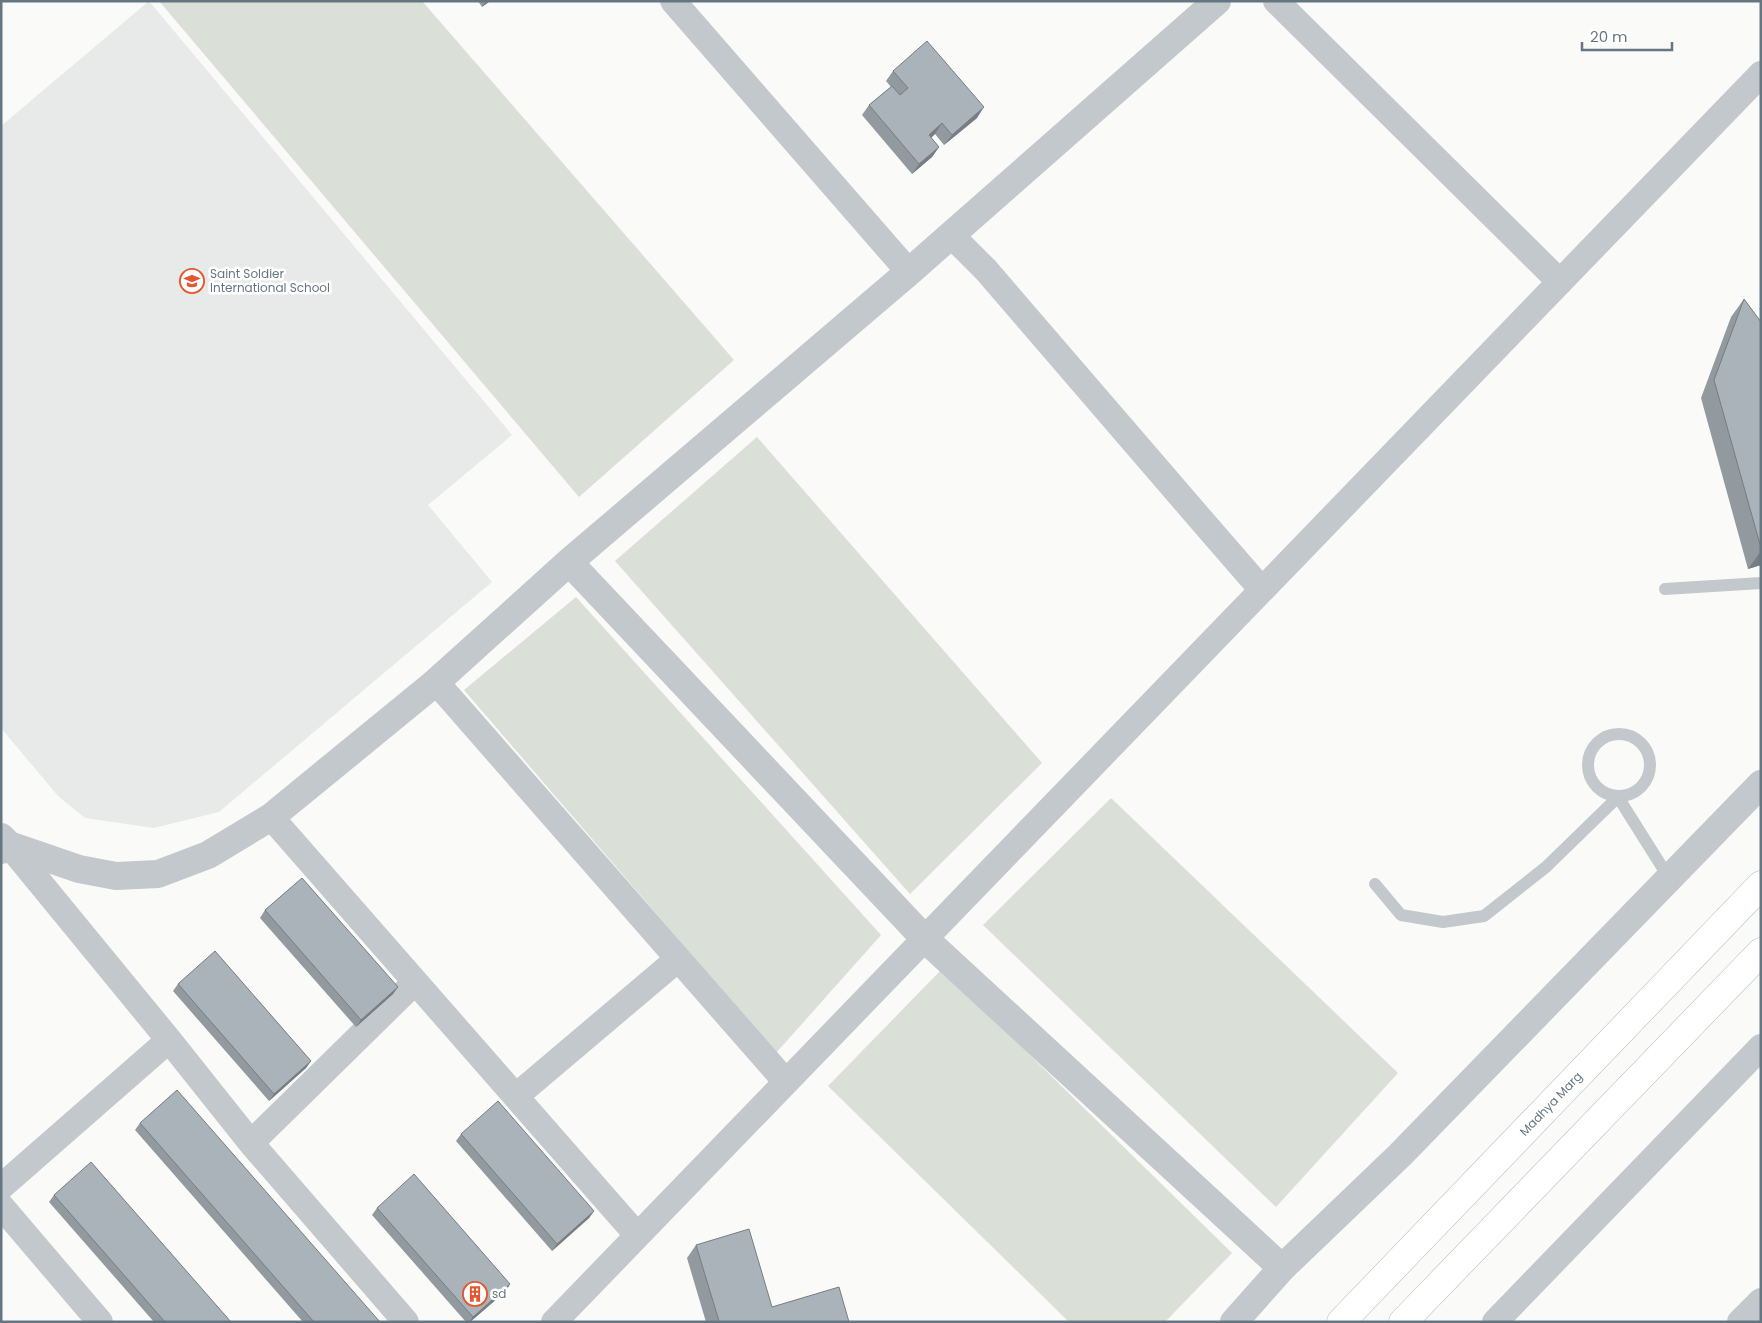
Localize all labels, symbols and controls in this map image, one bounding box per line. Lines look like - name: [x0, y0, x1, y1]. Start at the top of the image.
- scale bar: [1582, 20, 1672, 52]
- text: 20 m: [1590, 26, 1628, 47]
- place label: Saint Soldier International School: [210, 265, 330, 296]
- school or university icon: Saint Soldier International School: [179, 268, 205, 294]
- street label: Madhya Marg: [1516, 1068, 1586, 1140]
- building icon: sd: [462, 1281, 488, 1307]
- place label: sd: [492, 1285, 506, 1302]

